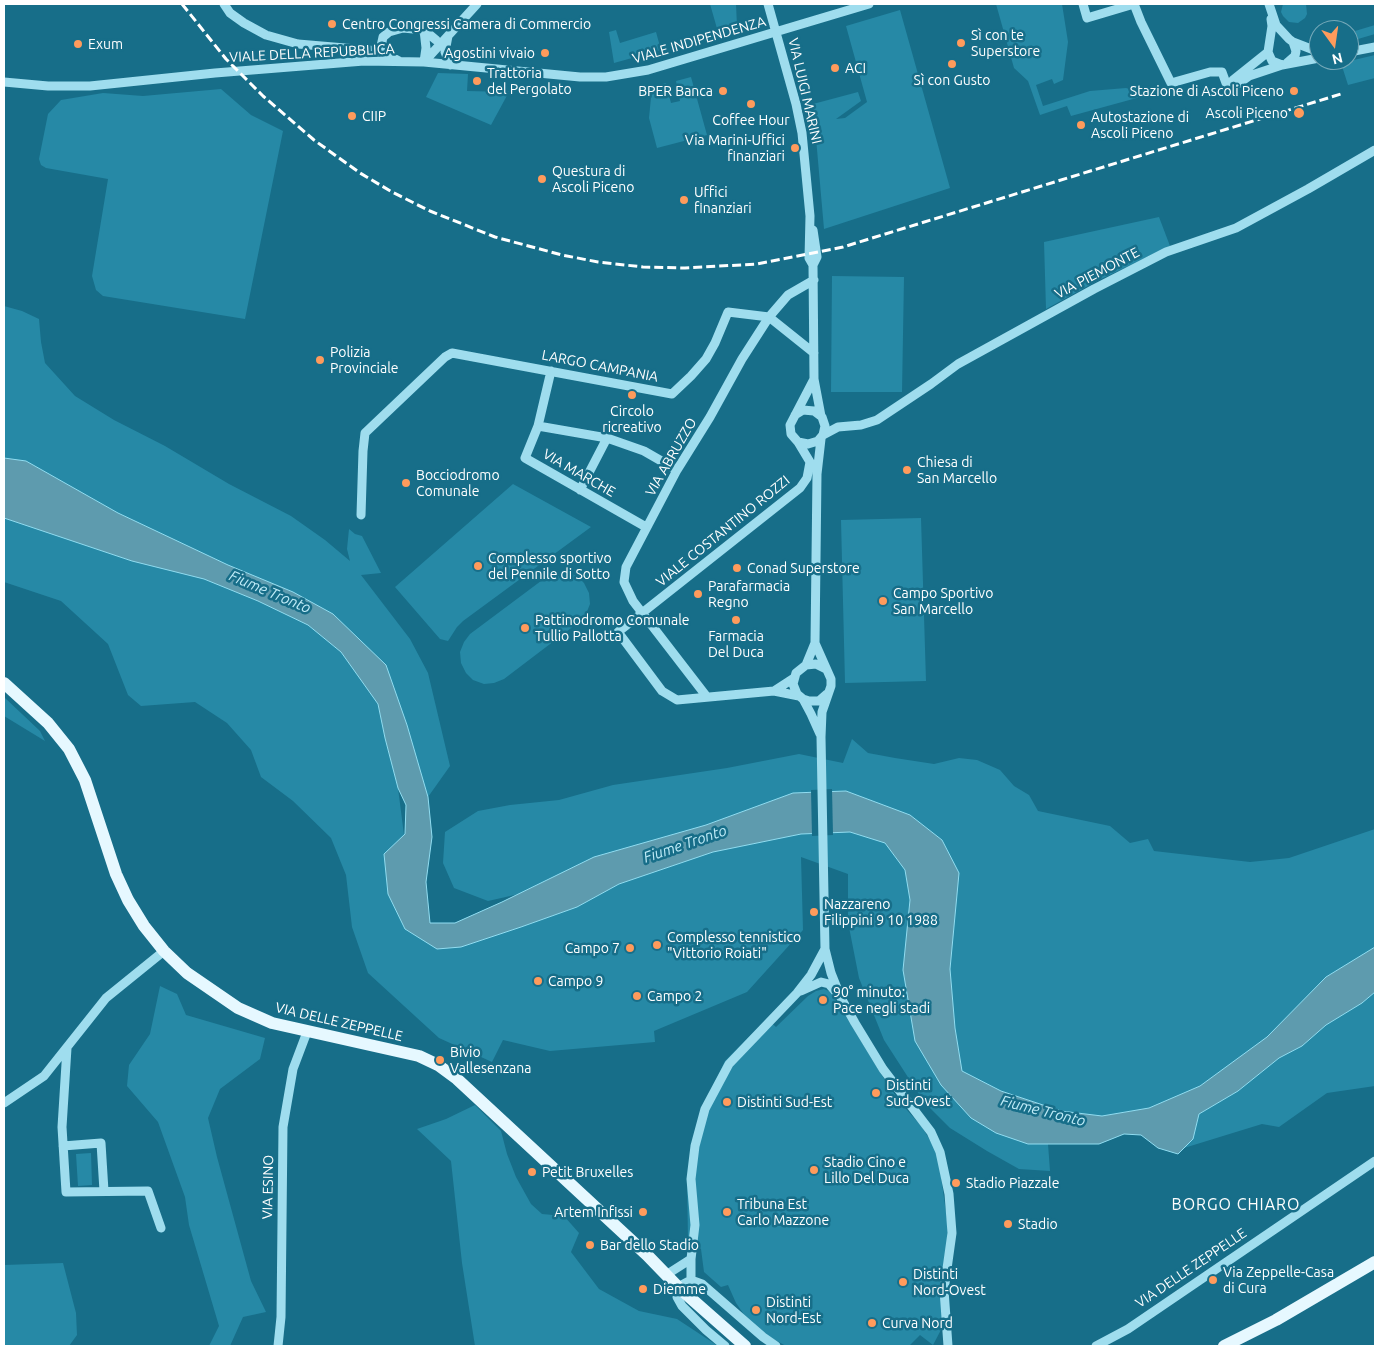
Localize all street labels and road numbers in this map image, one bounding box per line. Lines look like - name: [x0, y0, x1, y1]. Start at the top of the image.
- street label: VIALE INDIPENDENZA: [630, 13, 768, 67]
- street label: VIA LUIGI MARINI: [785, 36, 825, 146]
- street label: VIALE DELLA REPUBBLICA: [229, 40, 395, 66]
- street label: VIA PIEMONTE: [1052, 244, 1142, 302]
- street label: LARGO CAMPANIA: [540, 346, 660, 386]
- street label: VIA ABRUZZO: [642, 415, 700, 499]
- street label: VIA MARCHE: [540, 446, 618, 500]
- street label: VIALE COSTANTINO ROZZI: [653, 472, 793, 590]
- street label: VIA DELLE ZEPPELLE: [274, 999, 404, 1045]
- street label: VIA ESINO: [259, 1155, 277, 1219]
- street label: VIA DELLE ZEPPELLE: [1132, 1225, 1250, 1311]

